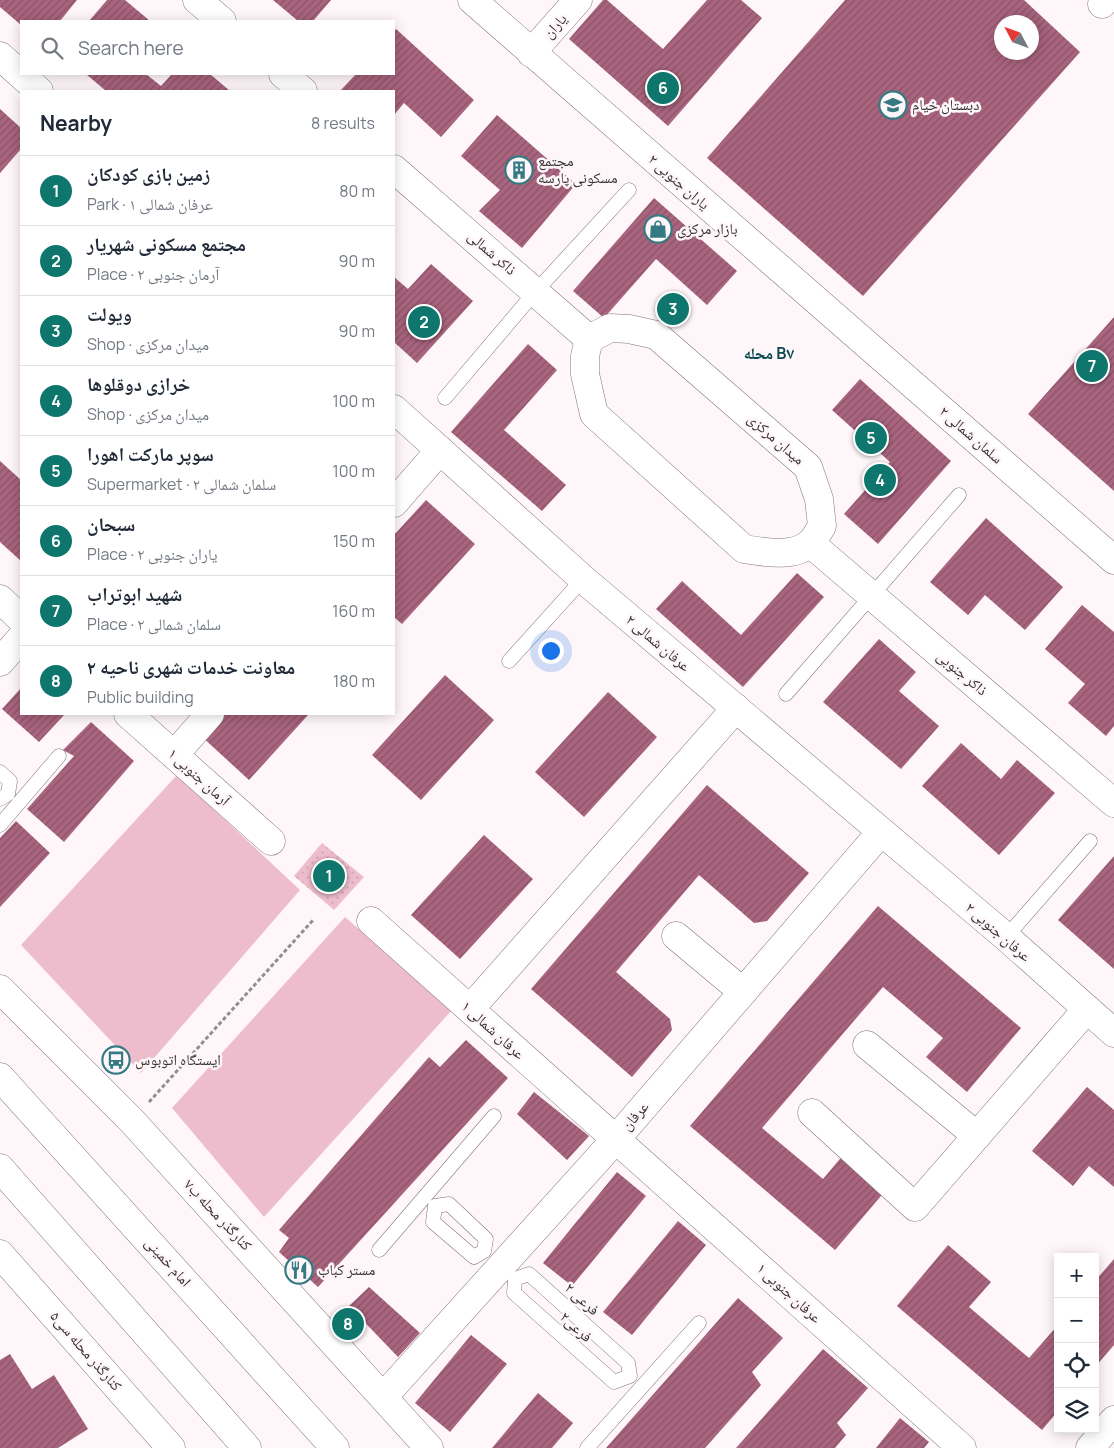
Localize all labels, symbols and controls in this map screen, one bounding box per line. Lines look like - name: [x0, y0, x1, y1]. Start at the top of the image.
- street label: یاران: [538, 8, 572, 43]
- north arrow: [994, 15, 1039, 60]
- search box: [20, 20, 395, 75]
- icon: search: [38, 34, 66, 62]
- text: Search here: [78, 35, 184, 61]
- pin: 6: [647, 69, 679, 107]
- school or university icon: دبستان خیام: [878, 90, 908, 120]
- place label: دبستان خیام: [912, 94, 979, 115]
- text: Nearby: [40, 109, 112, 137]
- text: 8 results: [311, 112, 375, 134]
- street label: یاران جنوبی ۲: [644, 149, 715, 214]
- place label: مجتمع مسکونی پارسه: [538, 150, 618, 188]
- building icon: مجتمع مسکونی پارسه: [504, 155, 534, 185]
- text: زمین بازی کودکان: [87, 161, 210, 187]
- text: 1: [52, 180, 60, 202]
- text: 80 m: [339, 180, 375, 202]
- text: Park · عرفان شمالی ۱: [87, 193, 213, 215]
- shop icon: بازار مرکزی: [643, 214, 673, 244]
- place label: بازار مرکزی: [677, 218, 738, 239]
- street label: ذاکر شمالی: [463, 226, 521, 280]
- text: مجتمع مسکونی شهریار: [87, 231, 246, 257]
- text: 2: [51, 250, 61, 272]
- text: 90 m: [339, 250, 375, 272]
- text: Place · آرمان جنوبی ۲: [87, 263, 219, 285]
- pin: 3: [657, 290, 689, 328]
- text: ویولت: [87, 301, 132, 327]
- pin: 2: [408, 303, 440, 341]
- text: 3: [51, 320, 61, 342]
- text: 90 m: [339, 320, 375, 342]
- text: Shop · میدان مرکزی: [87, 333, 209, 355]
- district label: محله B۷: [744, 342, 794, 364]
- pin: 7: [1076, 347, 1108, 385]
- text: خرازی دوقلوها: [87, 371, 190, 397]
- text: 4: [51, 390, 61, 412]
- text: 100 m: [332, 390, 375, 412]
- street label: سلمان شمالی ۲: [935, 401, 1008, 468]
- text: Shop · میدان مرکزی: [87, 403, 209, 425]
- street label: میدان مرکزی: [743, 408, 809, 469]
- pin: 5: [855, 419, 887, 457]
- text: سوپر مارکت اهورا: [87, 441, 214, 467]
- text: 5: [51, 460, 61, 482]
- text: 100 m: [332, 460, 375, 482]
- pin: 4: [864, 461, 896, 499]
- text: Supermarket · سلمان شمالی ۲: [87, 473, 276, 495]
- text: سبحان: [87, 511, 135, 537]
- text: 6: [51, 530, 61, 552]
- text: 150 m: [333, 530, 375, 552]
- text: Place · یاران جنوبی ۲: [87, 543, 218, 565]
- text: شهید ابوتراب: [87, 581, 182, 607]
- text: 7: [52, 600, 60, 622]
- text: 160 m: [332, 600, 375, 622]
- street label: عرفان شمالی ۲: [621, 609, 696, 676]
- text: Place · سلمان شمالی ۲: [87, 613, 221, 635]
- your location: [538, 638, 564, 664]
- street label: ذاکر جنوبی: [932, 645, 992, 700]
- text: معاونت خدمات شهری ناحیه ۲: [87, 654, 295, 680]
- text: 8: [51, 670, 61, 692]
- text: 180 m: [333, 670, 375, 692]
- text: Public building: [87, 686, 194, 708]
- street label: آرمان جنوبی ۱: [164, 743, 236, 811]
- pin: 1: [313, 857, 345, 895]
- street label: عرفان جنوبی ۲: [961, 897, 1036, 966]
- street label: عرفان شمالی ۱: [457, 996, 530, 1064]
- bus stop icon: ایستگاه اتوبوس: [101, 1045, 131, 1075]
- place label: ایستگاه اتوبوس: [135, 1049, 221, 1070]
- street label: عرفان: [616, 1096, 653, 1135]
- street label: کنارگذر محله ب۷: [180, 1174, 257, 1255]
- street label: امام خمینی: [140, 1232, 196, 1291]
- map controls: [1054, 1253, 1099, 1433]
- button: +: [1054, 1253, 1099, 1298]
- restaurant icon: مستر کباب: [284, 1255, 314, 1285]
- street label: عرفان جنوبی ۱: [752, 1258, 827, 1328]
- place label: مستر کباب: [318, 1259, 375, 1280]
- street label: فرعی ۲: [560, 1277, 604, 1320]
- button: −: [1054, 1298, 1099, 1343]
- pin: 8: [332, 1305, 364, 1343]
- street label: کنارگذر محله سی۵: [46, 1306, 127, 1395]
- street label: فرعی۲: [556, 1306, 597, 1347]
- button: locate: [1054, 1343, 1099, 1388]
- button: layers: [1054, 1388, 1099, 1433]

